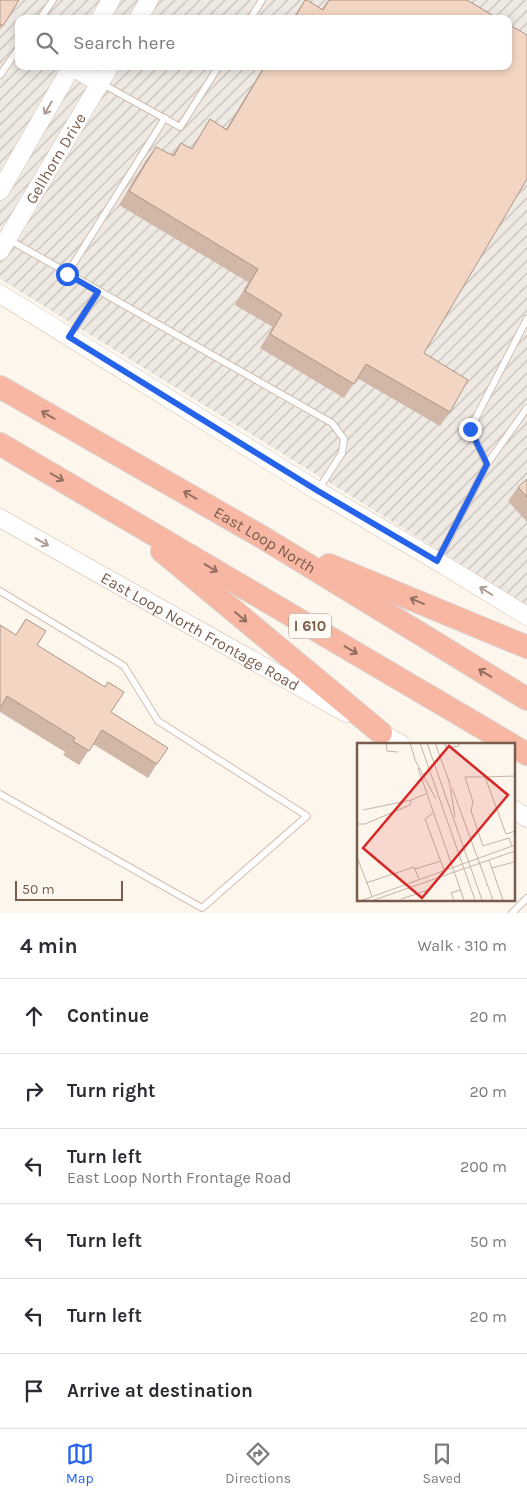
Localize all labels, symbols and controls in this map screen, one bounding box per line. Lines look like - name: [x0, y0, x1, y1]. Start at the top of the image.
- search box: [15, 15, 512, 70]
- icon: search: [33, 29, 61, 57]
- text: Search here: [73, 32, 175, 54]
- one-way arrow: [43, 101, 53, 116]
- street label: Gellhorn Drive: [21, 109, 90, 207]
- route start: [56, 263, 79, 286]
- one-way arrow: [41, 410, 56, 420]
- route end: [459, 418, 482, 441]
- one-way arrow: [50, 472, 65, 482]
- one-way arrow: [183, 490, 197, 500]
- street label: East Loop North: [211, 502, 320, 577]
- one-way arrow: [35, 537, 50, 547]
- one-way arrow: [204, 563, 218, 573]
- street label: East Loop North Frontage Road: [98, 568, 303, 694]
- one-way arrow: [479, 585, 493, 595]
- one-way arrow: [410, 596, 425, 606]
- one-way arrow: [234, 611, 247, 622]
- road number: I 610: [289, 614, 331, 638]
- one-way arrow: [344, 646, 358, 656]
- one-way arrow: [479, 668, 493, 678]
- inset map: [357, 743, 514, 901]
- scale bar: [15, 878, 122, 901]
- text: 50 m: [22, 881, 55, 898]
- text: 4 min: [20, 934, 78, 958]
- text: Walk · 310 m: [417, 936, 507, 955]
- icon: ahead: [20, 1002, 48, 1030]
- text: Continue: [67, 1005, 149, 1027]
- text: 20 m: [469, 1007, 507, 1026]
- icon: right: [20, 1077, 48, 1105]
- text: Turn right: [67, 1080, 156, 1102]
- text: 20 m: [469, 1082, 507, 1101]
- text: Turn left: [67, 1146, 142, 1168]
- icon: left: [20, 1152, 48, 1180]
- text: 200 m: [460, 1157, 507, 1176]
- text: East Loop North Frontage Road: [67, 1168, 291, 1187]
- icon: left: [20, 1227, 48, 1255]
- text: Turn left: [67, 1230, 142, 1252]
- text: 50 m: [470, 1232, 507, 1251]
- icon: left: [20, 1302, 48, 1330]
- text: Turn left: [67, 1305, 142, 1327]
- text: 20 m: [469, 1307, 507, 1326]
- icon: arrive: [20, 1377, 48, 1405]
- text: Arrive at destination: [67, 1380, 253, 1402]
- tab: Map: [66, 1440, 94, 1487]
- tab: Directions: [225, 1440, 291, 1487]
- tab: Saved: [423, 1440, 461, 1487]

